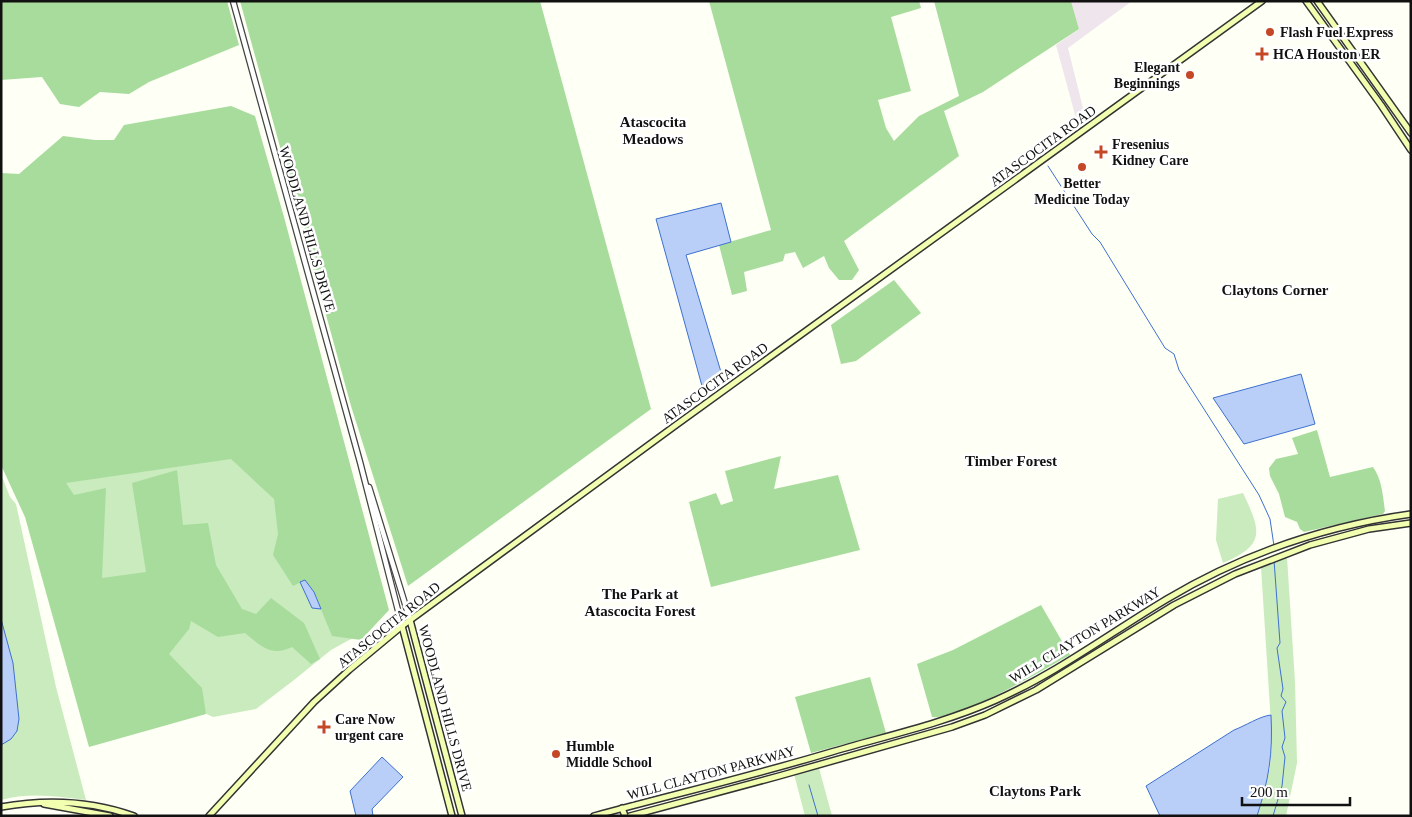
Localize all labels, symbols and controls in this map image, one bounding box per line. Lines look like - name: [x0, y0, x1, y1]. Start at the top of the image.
- place label: Flash Fuel Express: [1280, 25, 1394, 40]
- marker: Flash Fuel Express: [1264, 26, 1276, 38]
- marker: HCA Houston ER: [1255, 47, 1269, 61]
- place label: HCA Houston ER: [1273, 47, 1381, 62]
- place label: Elegant Beginnings: [1114, 60, 1181, 91]
- marker: Elegant Beginnings: [1184, 69, 1196, 81]
- street label: ATASCOCITA ROAD: [987, 103, 1099, 189]
- district label: Atascocita Meadows: [620, 114, 687, 147]
- place label: Fresenius Kidney Care: [1112, 137, 1188, 168]
- street label: WOODLAND HILLS DRIVE: [276, 144, 338, 314]
- marker: Fresenius Kidney Care: [1094, 145, 1108, 159]
- marker: Better Medicine Today: [1076, 161, 1088, 173]
- place label: Better Medicine Today: [1034, 176, 1130, 207]
- district label: Claytons Corner: [1221, 282, 1329, 298]
- street label: ATASCOCITA ROAD: [659, 340, 771, 426]
- district label: Timber Forest: [965, 453, 1057, 469]
- street label: ATASCOCITA ROAD: [335, 579, 443, 671]
- street label: WILL CLAYTON PARKWAY: [1007, 584, 1163, 686]
- district label: The Park at Atascocita Forest: [585, 586, 695, 619]
- street label: WOODLAND HILLS DRIVE: [416, 623, 474, 793]
- place label: Care Now urgent care: [335, 712, 404, 743]
- marker: Care Now urgent care: [317, 720, 331, 734]
- place label: Humble Middle School: [566, 739, 652, 770]
- street label: WILL CLAYTON PARKWAY: [625, 743, 797, 803]
- marker: Humble Middle School: [550, 748, 562, 760]
- scale bar: [1242, 774, 1350, 806]
- district label: Claytons Park: [989, 783, 1082, 799]
- text: 200 m: [1250, 784, 1288, 800]

